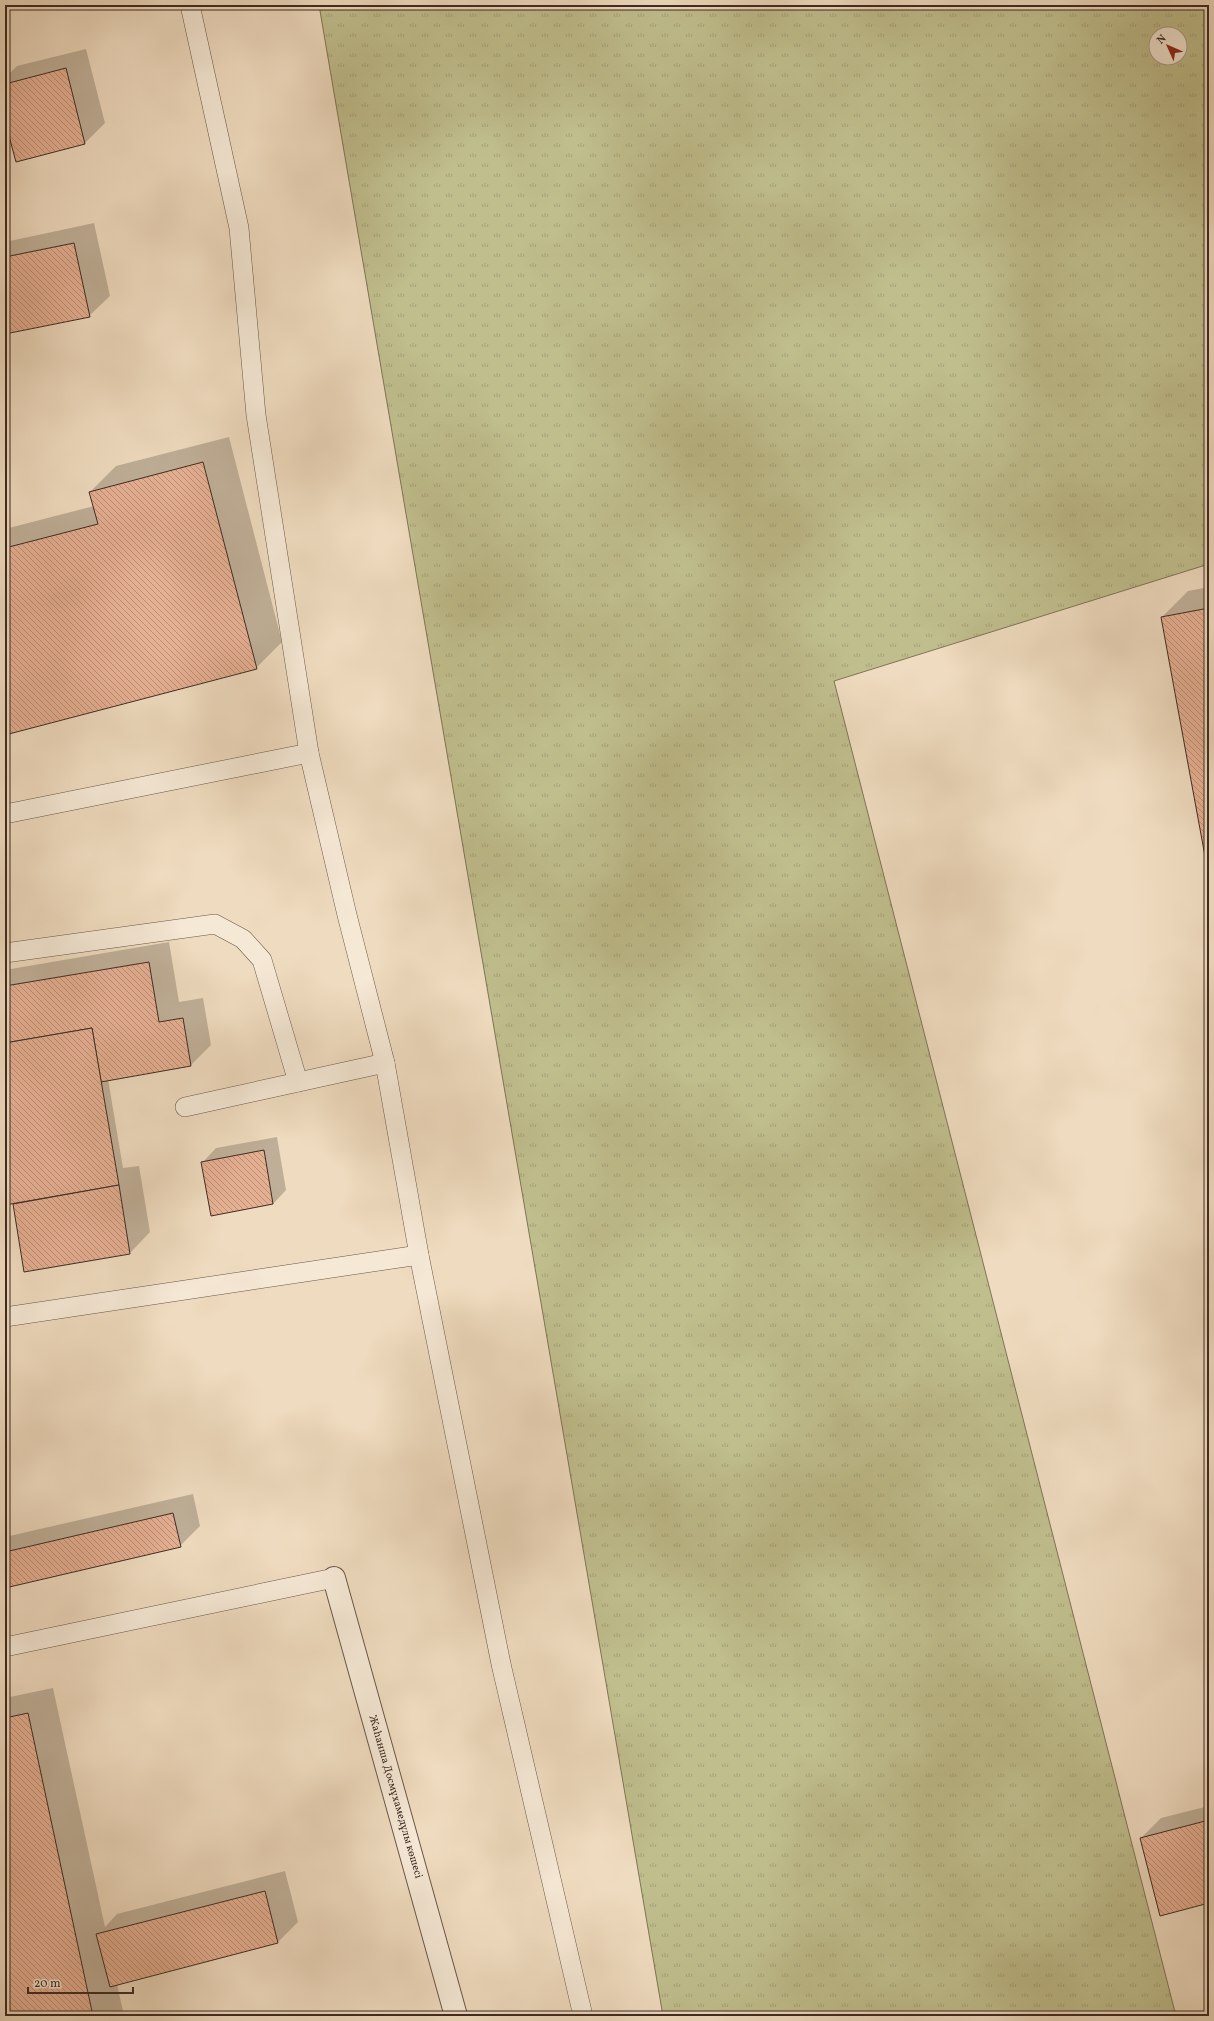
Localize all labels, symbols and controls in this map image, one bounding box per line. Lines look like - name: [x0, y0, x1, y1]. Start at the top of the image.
- north arrow: [1148, 26, 1188, 66]
- text: N: [1154, 32, 1170, 48]
- street label: Жаһанша Досмұхамедұлы көшесі: [364, 1714, 426, 1880]
- scale bar: [28, 1969, 133, 1995]
- text: 20 m: [34, 1976, 61, 1992]

